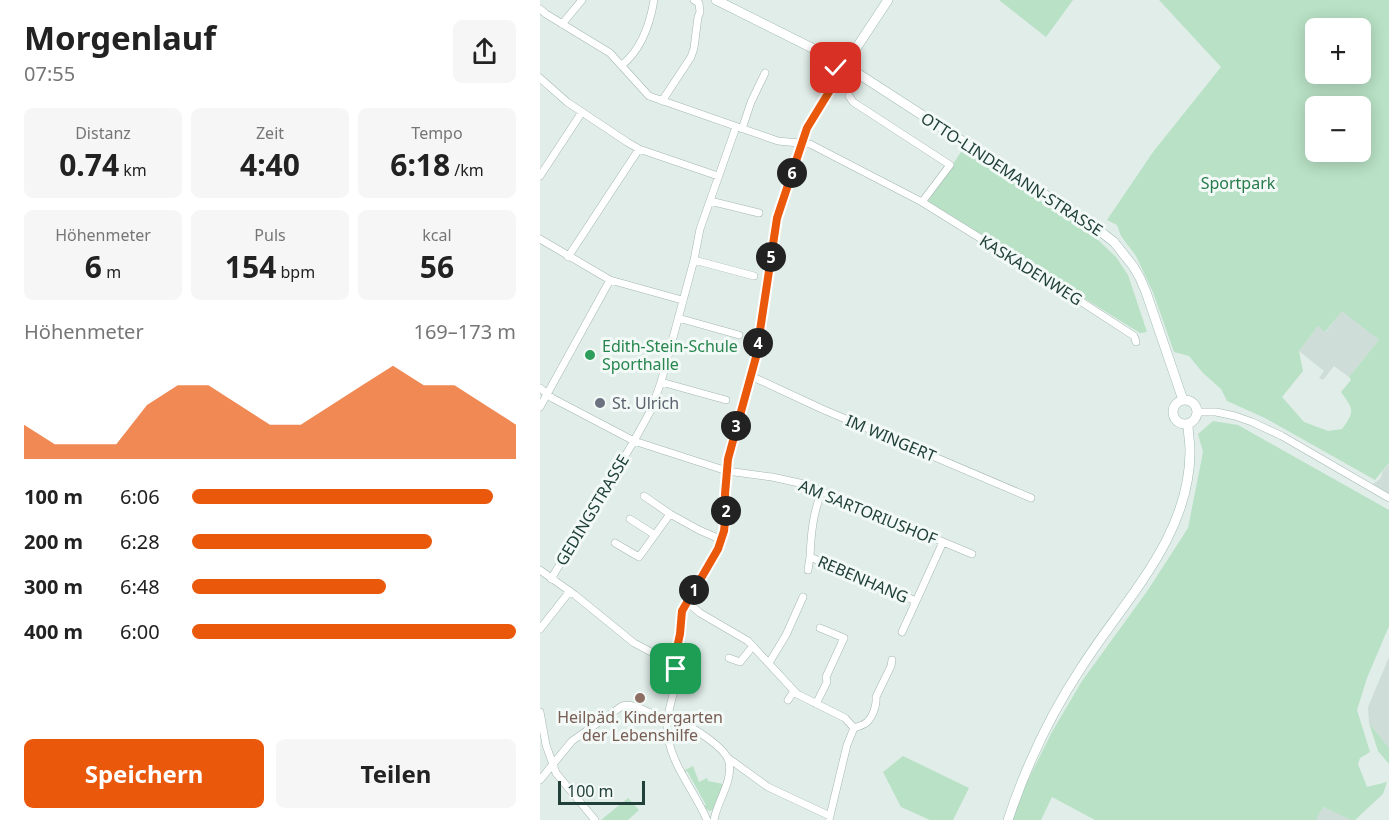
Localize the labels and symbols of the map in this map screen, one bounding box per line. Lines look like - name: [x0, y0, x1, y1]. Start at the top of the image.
- pin: [810, 42, 861, 93]
- street label: OTTO-LINDEMANN-STRASSE: [917, 107, 1107, 241]
- pin: 6: [777, 158, 807, 188]
- park label: Sportpark: [1201, 172, 1276, 194]
- street label: KASKADENWEG: [975, 230, 1087, 310]
- pin: 5: [756, 242, 786, 272]
- pin: 4: [743, 328, 773, 358]
- place label: Edith-Stein-Schule Sporthalle: [602, 335, 738, 375]
- marker: Edith-Stein-Schule Sporthalle: [583, 348, 597, 362]
- place label: St. Ulrich: [612, 392, 679, 414]
- marker: St. Ulrich: [593, 396, 607, 410]
- street label: IM WINGERT: [843, 409, 940, 467]
- pin: 3: [721, 411, 751, 441]
- street label: GEDINGSTRASSE: [550, 450, 634, 570]
- street label: AM SARTORIUSHOF: [796, 474, 940, 550]
- pin: 2: [711, 496, 741, 526]
- street label: REBENHANG: [814, 550, 912, 608]
- pin: 1: [679, 575, 709, 605]
- pin: [650, 643, 701, 694]
- marker: Heilpäd. Kindergarten der Lebenshilfe: [633, 691, 647, 705]
- place label: Heilpäd. Kindergarten der Lebenshilfe: [557, 706, 723, 746]
- scale bar: [558, 778, 645, 806]

